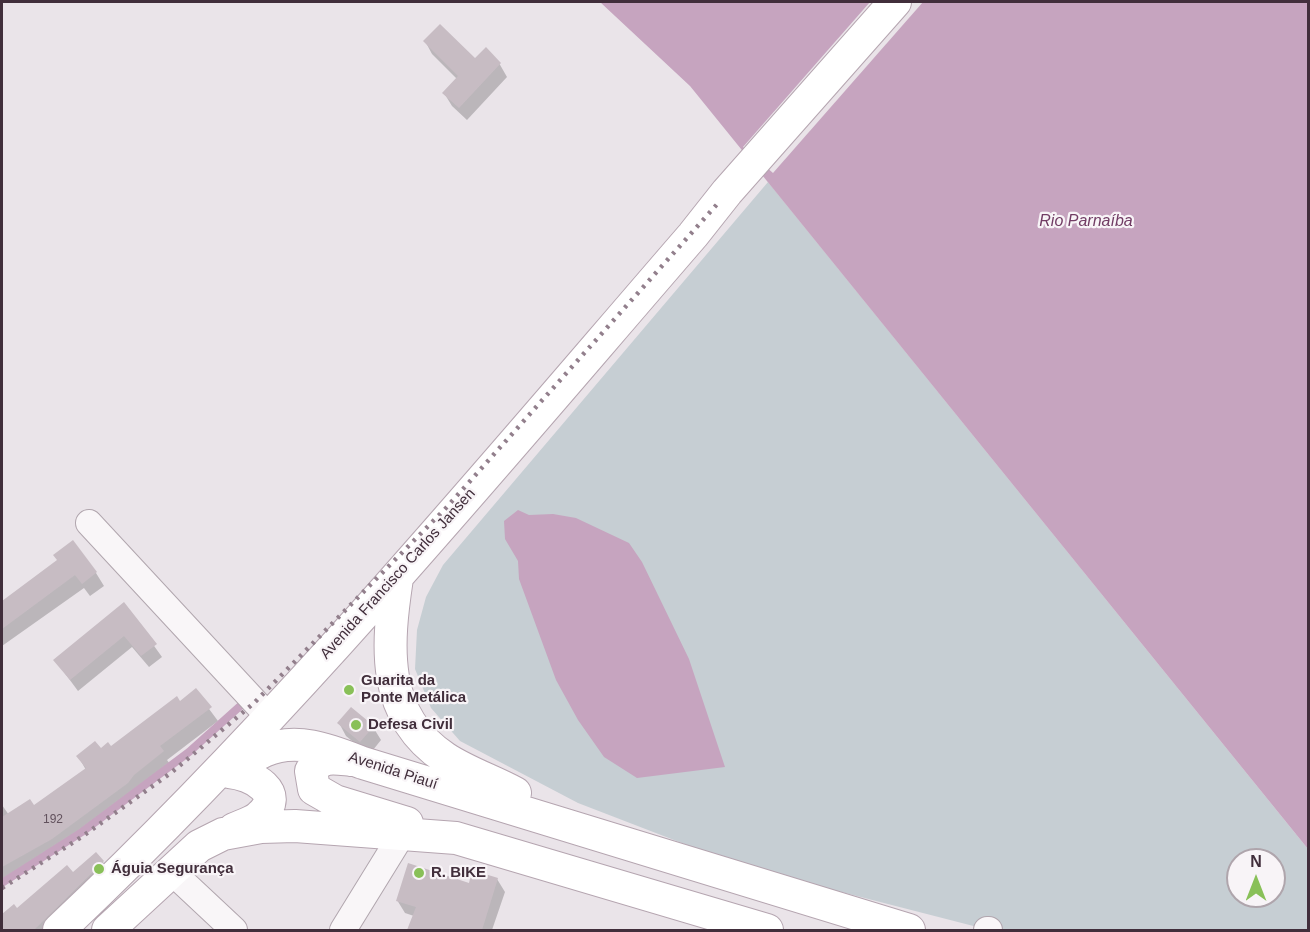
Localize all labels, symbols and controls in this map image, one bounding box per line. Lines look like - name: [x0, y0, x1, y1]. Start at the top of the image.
- water label: Rio Parnaíba: [1039, 212, 1133, 232]
- street label: Avenida Francisco Carlos Jansen: [317, 485, 479, 663]
- place label: Guarita da Ponte Metálica: [361, 672, 466, 707]
- marker: Guarita da Ponte Metálica: [342, 683, 356, 697]
- place label: Defesa Civil: [368, 716, 453, 734]
- marker: Defesa Civil: [349, 718, 363, 732]
- street label: Avenida Piauí: [346, 748, 440, 794]
- house number: 192: [43, 813, 63, 827]
- north arrow: [1226, 848, 1286, 908]
- text: N: [1250, 853, 1262, 870]
- place label: Águia Segurança: [111, 860, 234, 878]
- marker: Águia Segurança: [92, 862, 106, 876]
- place label: R. BIKE: [431, 864, 486, 882]
- marker: R. BIKE: [412, 866, 426, 880]

